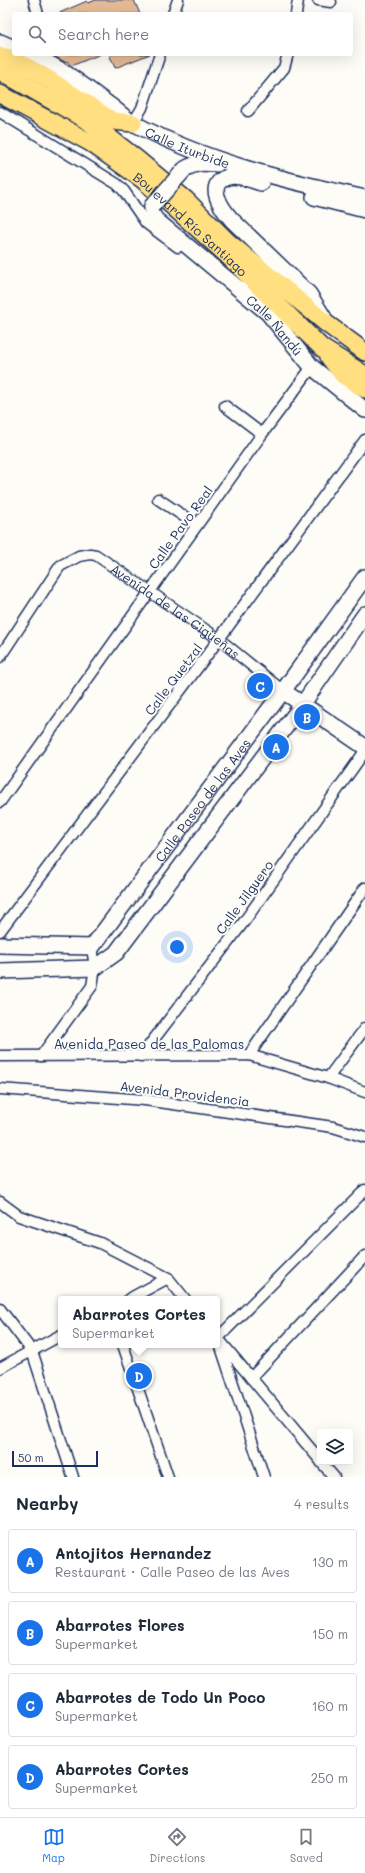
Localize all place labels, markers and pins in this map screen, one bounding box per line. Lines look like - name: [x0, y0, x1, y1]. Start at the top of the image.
- pin: C: [247, 671, 273, 701]
- pin: B: [294, 702, 320, 732]
- pin: A: [263, 732, 289, 762]
- pin: D: [126, 1361, 152, 1391]

